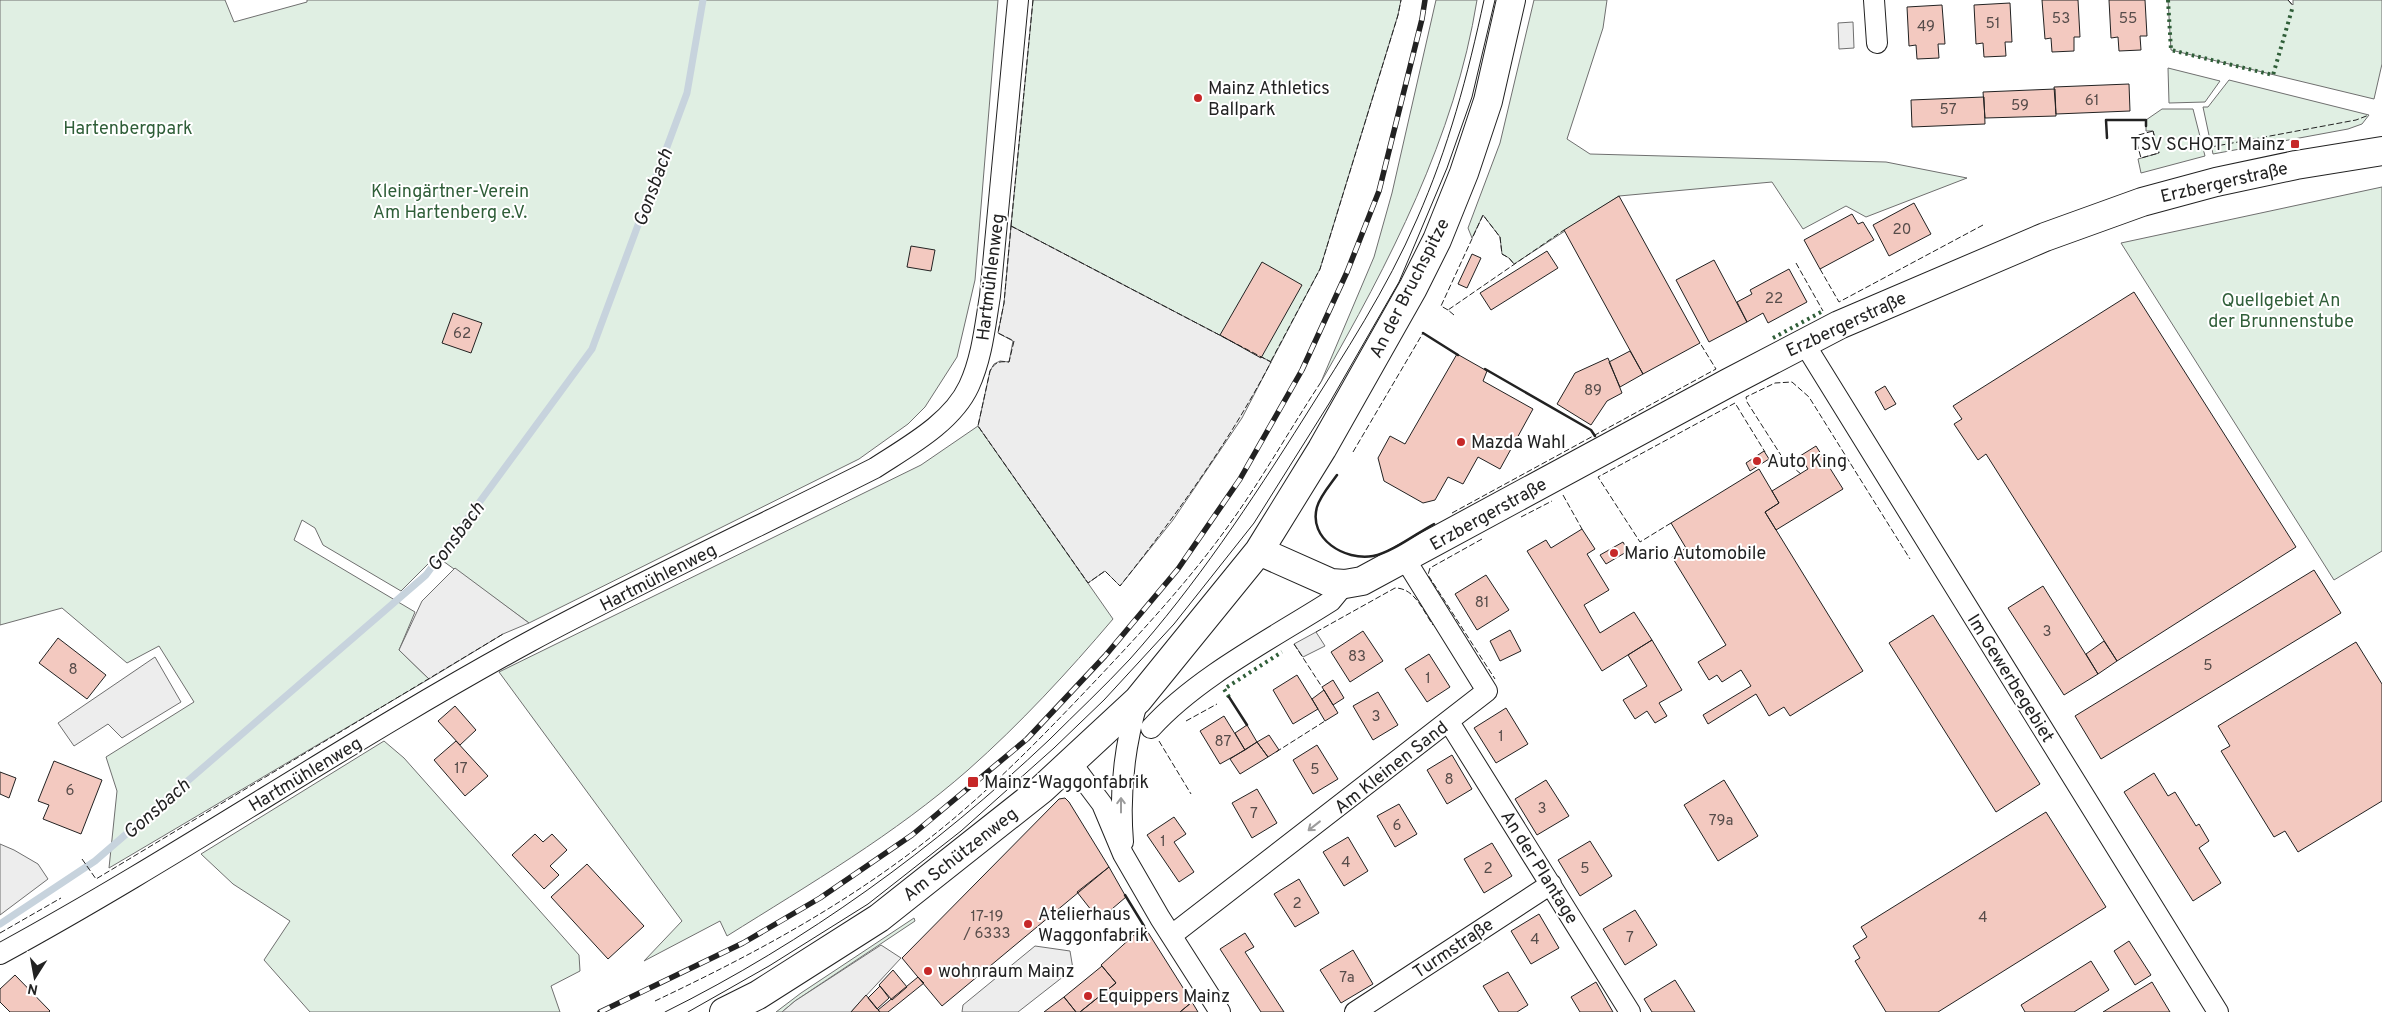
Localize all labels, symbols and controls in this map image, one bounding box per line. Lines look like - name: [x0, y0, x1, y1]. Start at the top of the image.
- house number: 53: [2052, 10, 2070, 29]
- house number: 55: [2119, 10, 2137, 29]
- house number: 51: [1986, 15, 2000, 34]
- house number: 49: [1917, 18, 1935, 37]
- place label: Mainz Athletics Ballpark: [1208, 78, 1330, 122]
- marker: Mainz Athletics Ballpark: [1192, 92, 1204, 104]
- house number: 61: [2085, 92, 2099, 111]
- house number: 59: [2011, 97, 2029, 116]
- house number: 57: [1940, 101, 1957, 120]
- park label: Hartenbergpark: [63, 118, 193, 141]
- place label: TSV SCHOTT Mainz: [2130, 134, 2285, 157]
- marker: TSV SCHOTT Mainz: [2289, 138, 2301, 150]
- water label: Gonsbach: [629, 145, 679, 230]
- street label: Erzbergerstraße: [2158, 158, 2290, 209]
- park label: Kleingärtner-Verein Am Hartenberg e.V.: [371, 181, 529, 225]
- street label: Hartmühlenweg: [972, 212, 1011, 342]
- street label: An der Bruchspitze: [1365, 215, 1456, 363]
- house number: 20: [1893, 221, 1911, 240]
- street label: Erzbergerstraße: [1783, 287, 1911, 363]
- house number: 22: [1765, 290, 1783, 309]
- park label: Quellgebiet An der Brunnenstube: [2208, 290, 2354, 334]
- house number: 62: [453, 325, 471, 344]
- house number: 89: [1584, 382, 1602, 401]
- place label: Mazda Wahl: [1471, 432, 1566, 455]
- marker: Mazda Wahl: [1455, 436, 1467, 448]
- place label: Auto King: [1767, 451, 1847, 474]
- marker: Auto King: [1751, 455, 1763, 467]
- street label: Erzbergerstraße: [1426, 474, 1551, 557]
- water label: Gonsbach: [423, 497, 491, 577]
- street label: Hartmühlenweg: [596, 539, 721, 618]
- place label: Mario Automobile: [1624, 543, 1766, 566]
- marker: Mario Automobile: [1608, 547, 1620, 559]
- house number: 81: [1475, 594, 1489, 613]
- street label: Im Gewerbegebiet: [1961, 610, 2058, 747]
- house number: 3: [2042, 623, 2052, 642]
- house number: 83: [1348, 648, 1366, 667]
- house number: 5: [2203, 657, 2213, 676]
- house number: 8: [68, 661, 78, 680]
- house number: 1: [1425, 670, 1431, 689]
- house number: 3: [1371, 708, 1381, 727]
- street label: Am Kleinen Sand: [1330, 717, 1453, 820]
- house number: 1: [1498, 728, 1504, 747]
- street label: Hartmühlenweg: [245, 732, 367, 818]
- house number: 87: [1215, 733, 1232, 752]
- house number: 17: [454, 760, 468, 779]
- house number: 5: [1310, 761, 1320, 780]
- house number: 8: [1444, 771, 1454, 790]
- place label: Mainz-Waggonfabrik: [984, 772, 1149, 795]
- water label: Gonsbach: [119, 773, 196, 845]
- marker: Mainz-Waggonfabrik: [966, 775, 980, 789]
- house number: 6: [66, 782, 75, 801]
- one-way arrow: [1116, 797, 1126, 814]
- house number: 3: [1537, 800, 1547, 819]
- street label: Am Schützenweg: [899, 803, 1023, 907]
- house number: 7: [1250, 805, 1258, 824]
- street label: An der Plantage: [1495, 807, 1583, 929]
- house number: 79a: [1709, 812, 1733, 831]
- house number: 6: [1393, 817, 1402, 836]
- one-way arrow: [1308, 821, 1321, 832]
- house number: 1: [1160, 833, 1166, 852]
- house number: 4: [1341, 854, 1351, 873]
- house number: 2: [1483, 860, 1493, 879]
- house number: 5: [1580, 860, 1590, 879]
- house number: 2: [1292, 895, 1302, 914]
- place label: Atelierhaus Waggonfabrik: [1038, 904, 1149, 948]
- house number: 17-19 / 6333: [963, 908, 1010, 944]
- house number: 4: [1978, 909, 1988, 928]
- street label: Turmstraße: [1409, 914, 1499, 985]
- marker: Atelierhaus Waggonfabrik: [1022, 918, 1034, 930]
- house number: 7: [1626, 929, 1634, 948]
- house number: 4: [1530, 931, 1540, 950]
- north arrow: [10, 952, 60, 1002]
- place label: wohnraum Mainz: [938, 961, 1075, 984]
- marker: wohnraum Mainz: [922, 965, 934, 977]
- house number: 7a: [1339, 969, 1355, 988]
- text: N: [26, 979, 39, 998]
- place label: Equippers Mainz: [1098, 986, 1230, 1009]
- marker: Equippers Mainz: [1082, 990, 1094, 1002]

